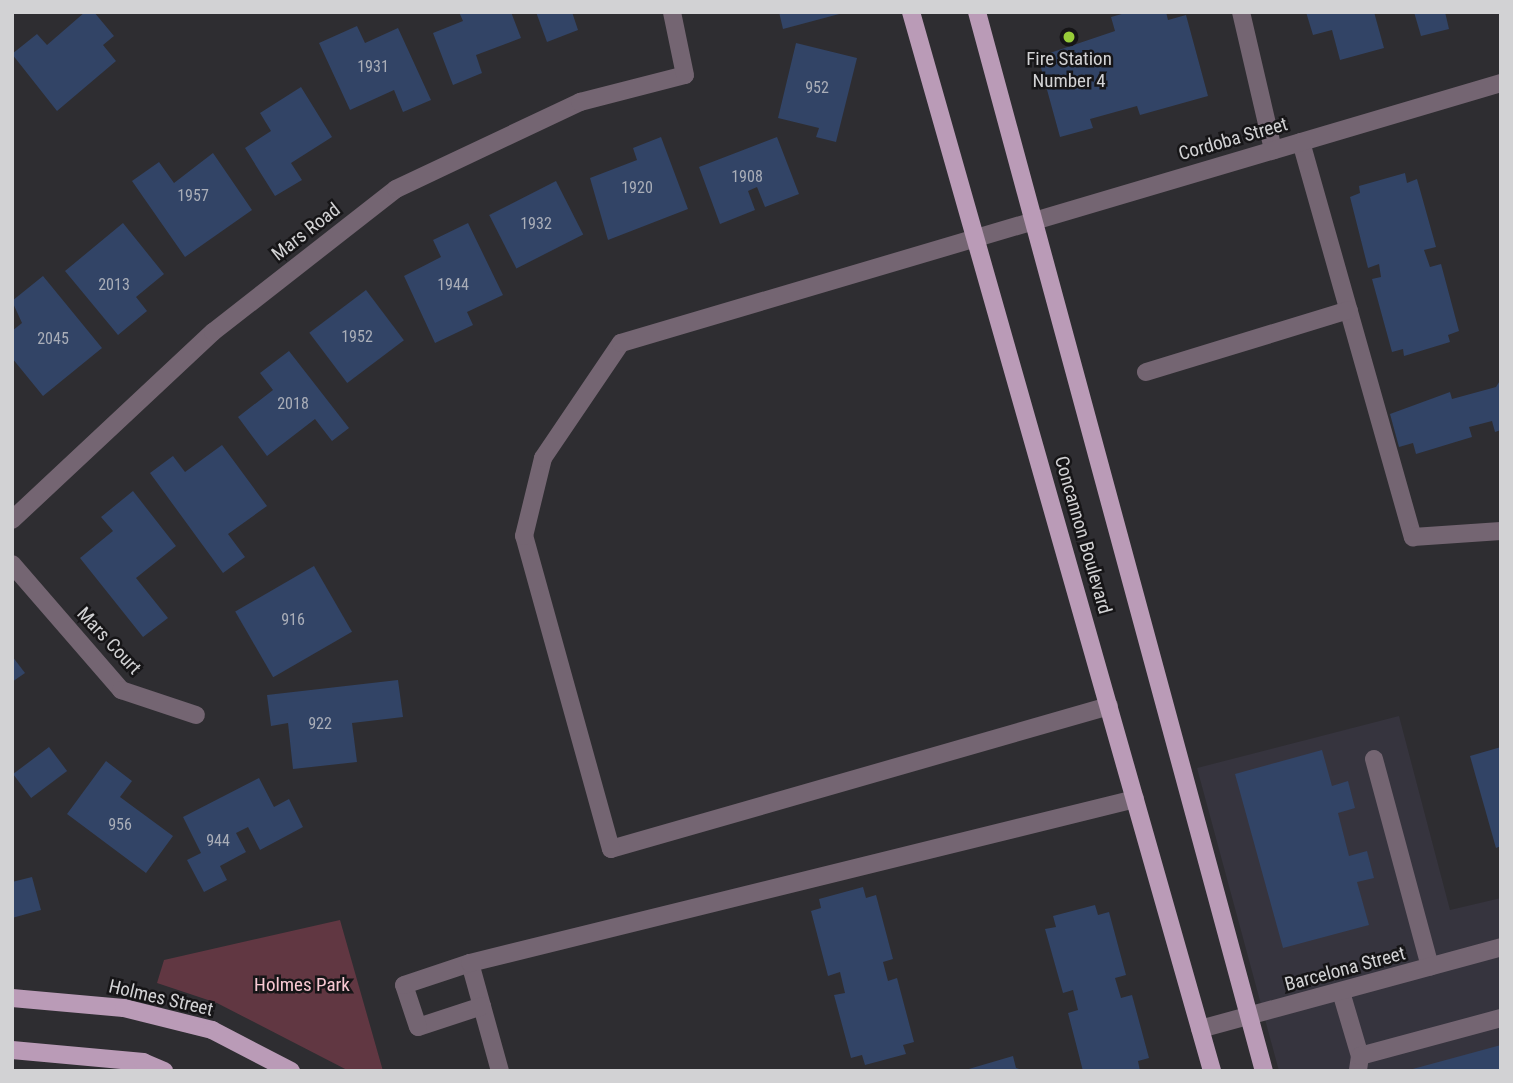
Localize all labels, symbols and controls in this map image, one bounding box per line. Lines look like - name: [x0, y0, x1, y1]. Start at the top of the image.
- marker: Fire Station Number 4: [1061, 29, 1077, 45]
- place label: Fire Station Number 4: [1026, 48, 1112, 92]
- house number: 1931: [357, 57, 389, 77]
- house number: 952: [805, 78, 829, 98]
- street label: Cordoba Street: [1176, 113, 1290, 165]
- house number: 1908: [731, 167, 763, 187]
- house number: 1920: [621, 178, 653, 198]
- house number: 1957: [177, 186, 209, 206]
- street label: Mars Road: [267, 198, 345, 266]
- house number: 1932: [520, 214, 552, 234]
- house number: 2013: [98, 275, 130, 295]
- house number: 1944: [437, 275, 469, 295]
- house number: 1952: [341, 327, 373, 347]
- house number: 2045: [37, 329, 69, 349]
- house number: 2018: [277, 394, 309, 414]
- street label: Concannon Boulevard: [1050, 453, 1116, 617]
- street label: Mars Court: [72, 603, 146, 679]
- house number: 916: [281, 610, 305, 630]
- house number: 922: [308, 714, 332, 734]
- house number: 956: [108, 815, 132, 835]
- house number: 944: [206, 831, 230, 851]
- street label: Barcelona Street: [1282, 942, 1408, 996]
- park label: Holmes Park: [254, 974, 350, 996]
- street label: Holmes Street: [107, 975, 215, 1021]

